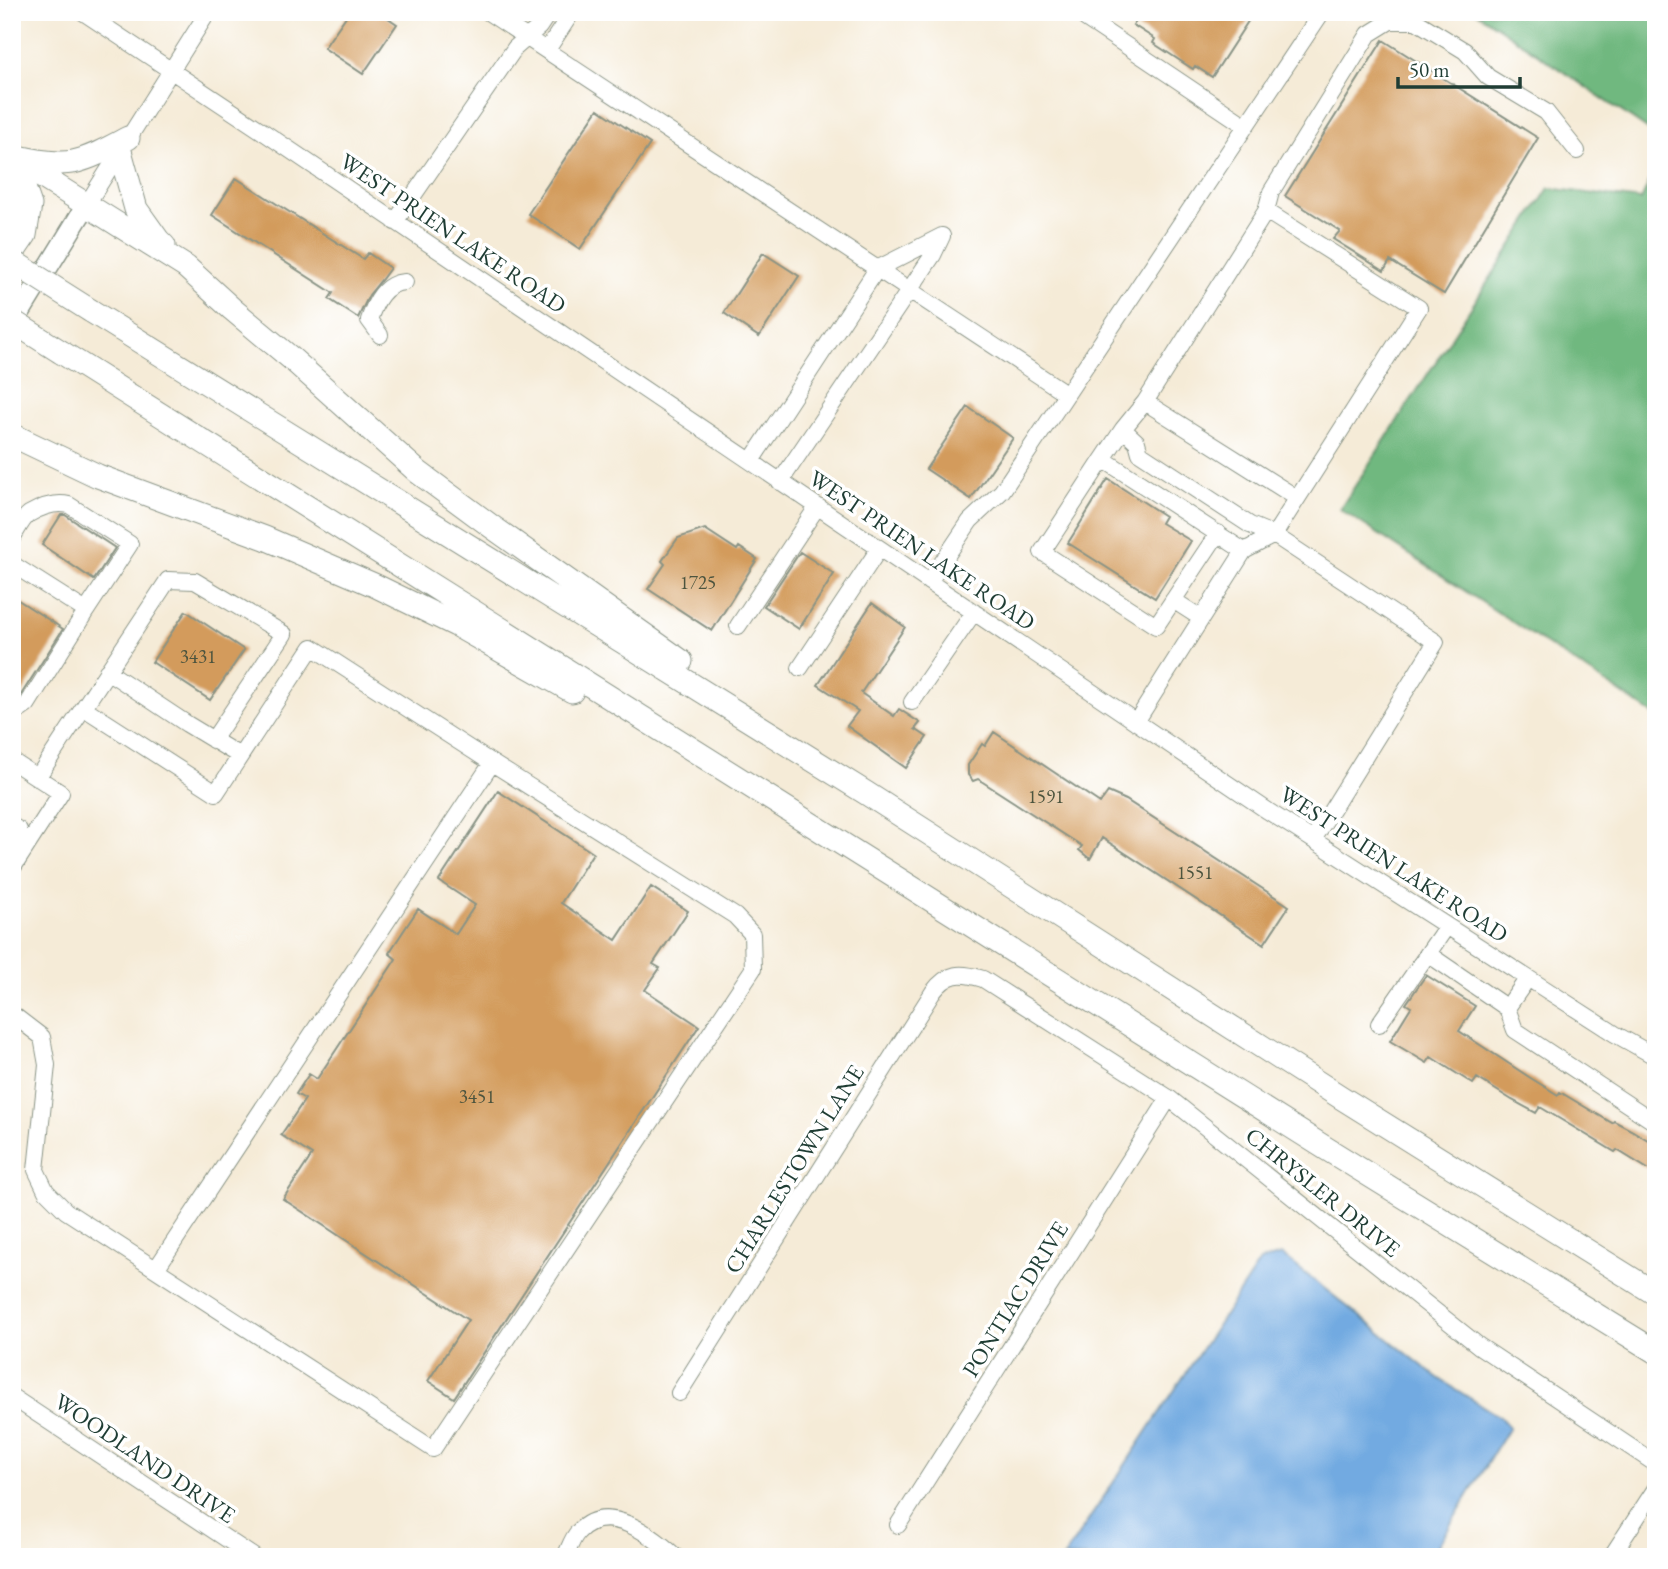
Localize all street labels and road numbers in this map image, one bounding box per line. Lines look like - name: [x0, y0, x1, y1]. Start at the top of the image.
- street label: WEST PRIEN LAKE ROAD: [334, 146, 572, 320]
- street label: WEST PRIEN LAKE ROAD: [803, 463, 1041, 637]
- street label: WEST PRIEN LAKE ROAD: [1274, 779, 1514, 949]
- street label: CHARLESTOWN LANE: [718, 1059, 870, 1279]
- street label: CHRYSLER DRIVE: [1239, 1120, 1407, 1264]
- street label: PONTIAC DRIVE: [955, 1216, 1075, 1382]
- street label: WOODLAND DRIVE: [49, 1386, 241, 1530]

